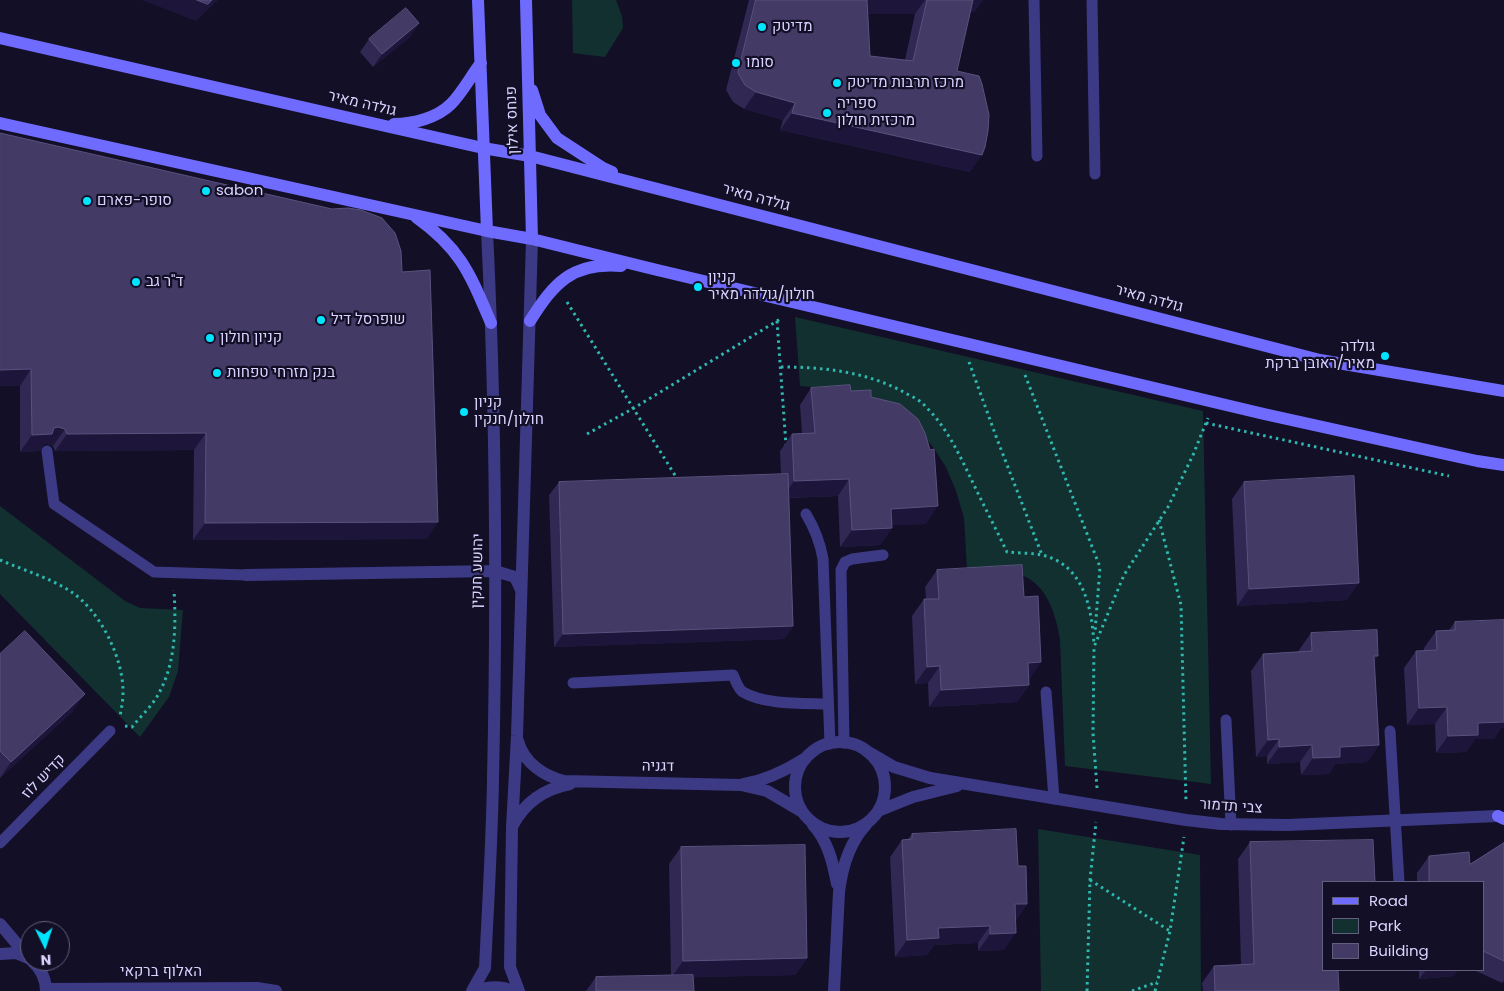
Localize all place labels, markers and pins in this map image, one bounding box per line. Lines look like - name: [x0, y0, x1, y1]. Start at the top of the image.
- place label: מדיטק: [772, 18, 812, 36]
- marker: מדיטק: [756, 21, 768, 33]
- place label: סומו: [746, 54, 774, 72]
- marker: סומו: [730, 57, 742, 69]
- place label: מרכז תרבות מדיטק: [847, 74, 964, 92]
- marker: מרכז תרבות מדיטק: [831, 77, 843, 89]
- place label: ספריה מרכזית חולון: [837, 95, 915, 130]
- marker: ספריה מרכזית חולון: [821, 107, 833, 119]
- place label: sabon: [216, 182, 263, 200]
- marker: sabon: [200, 185, 212, 197]
- place label: סופר-פארם: [97, 192, 172, 210]
- marker: סופר-פארם: [81, 195, 93, 207]
- place label: קניון חולון/גולדה מאיר: [708, 269, 815, 304]
- place label: ד"ר גב: [146, 273, 183, 291]
- marker: ד"ר גב: [130, 276, 142, 288]
- marker: קניון חולון/גולדה מאיר: [692, 281, 704, 293]
- place label: שופרסל דיל: [331, 311, 405, 329]
- marker: שופרסל דיל: [315, 314, 327, 326]
- place label: קניון חולון: [220, 329, 282, 347]
- marker: קניון חולון: [204, 332, 216, 344]
- place label: גולדה מאיר/ראובן ברקת: [1265, 338, 1375, 373]
- marker: גולדה מאיר/ראובן ברקת: [1379, 350, 1391, 362]
- place label: בנק מזרחי טפחות: [227, 364, 335, 382]
- marker: בנק מזרחי טפחות: [211, 367, 223, 379]
- place label: קניון חולון/חנקין: [474, 394, 544, 429]
- marker: קניון חולון/חנקין: [458, 406, 470, 418]

